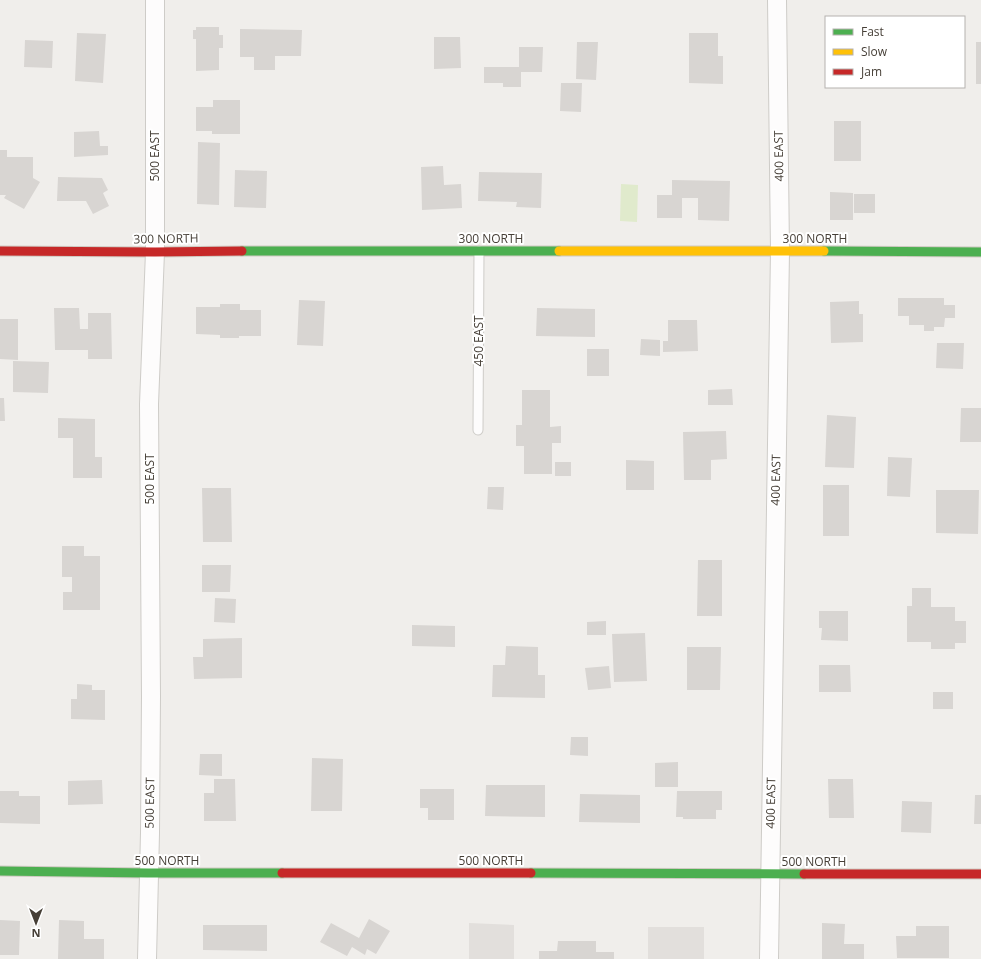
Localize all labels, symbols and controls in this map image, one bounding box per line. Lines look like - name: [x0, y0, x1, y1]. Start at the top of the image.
- legend: [825, 16, 965, 88]
- text: Fast: [861, 23, 884, 40]
- text: Slow: [861, 43, 888, 60]
- text: Jam: [860, 63, 882, 80]
- street label: 500 EAST: [146, 130, 163, 182]
- street label: 400 EAST: [770, 130, 787, 182]
- street label: 300 NORTH: [133, 229, 199, 248]
- street label: 300 NORTH: [459, 230, 523, 247]
- street label: 300 NORTH: [783, 230, 847, 247]
- street label: 450 EAST: [470, 315, 487, 367]
- street label: 500 EAST: [141, 453, 158, 505]
- street label: 400 EAST: [767, 454, 784, 506]
- street label: 500 EAST: [141, 777, 158, 829]
- street label: 400 EAST: [762, 777, 779, 829]
- street label: 500 NORTH: [135, 852, 199, 869]
- street label: 500 NORTH: [459, 852, 523, 869]
- street label: 500 NORTH: [782, 853, 846, 870]
- north arrow: [16, 903, 56, 943]
- text: N: [32, 926, 40, 941]

